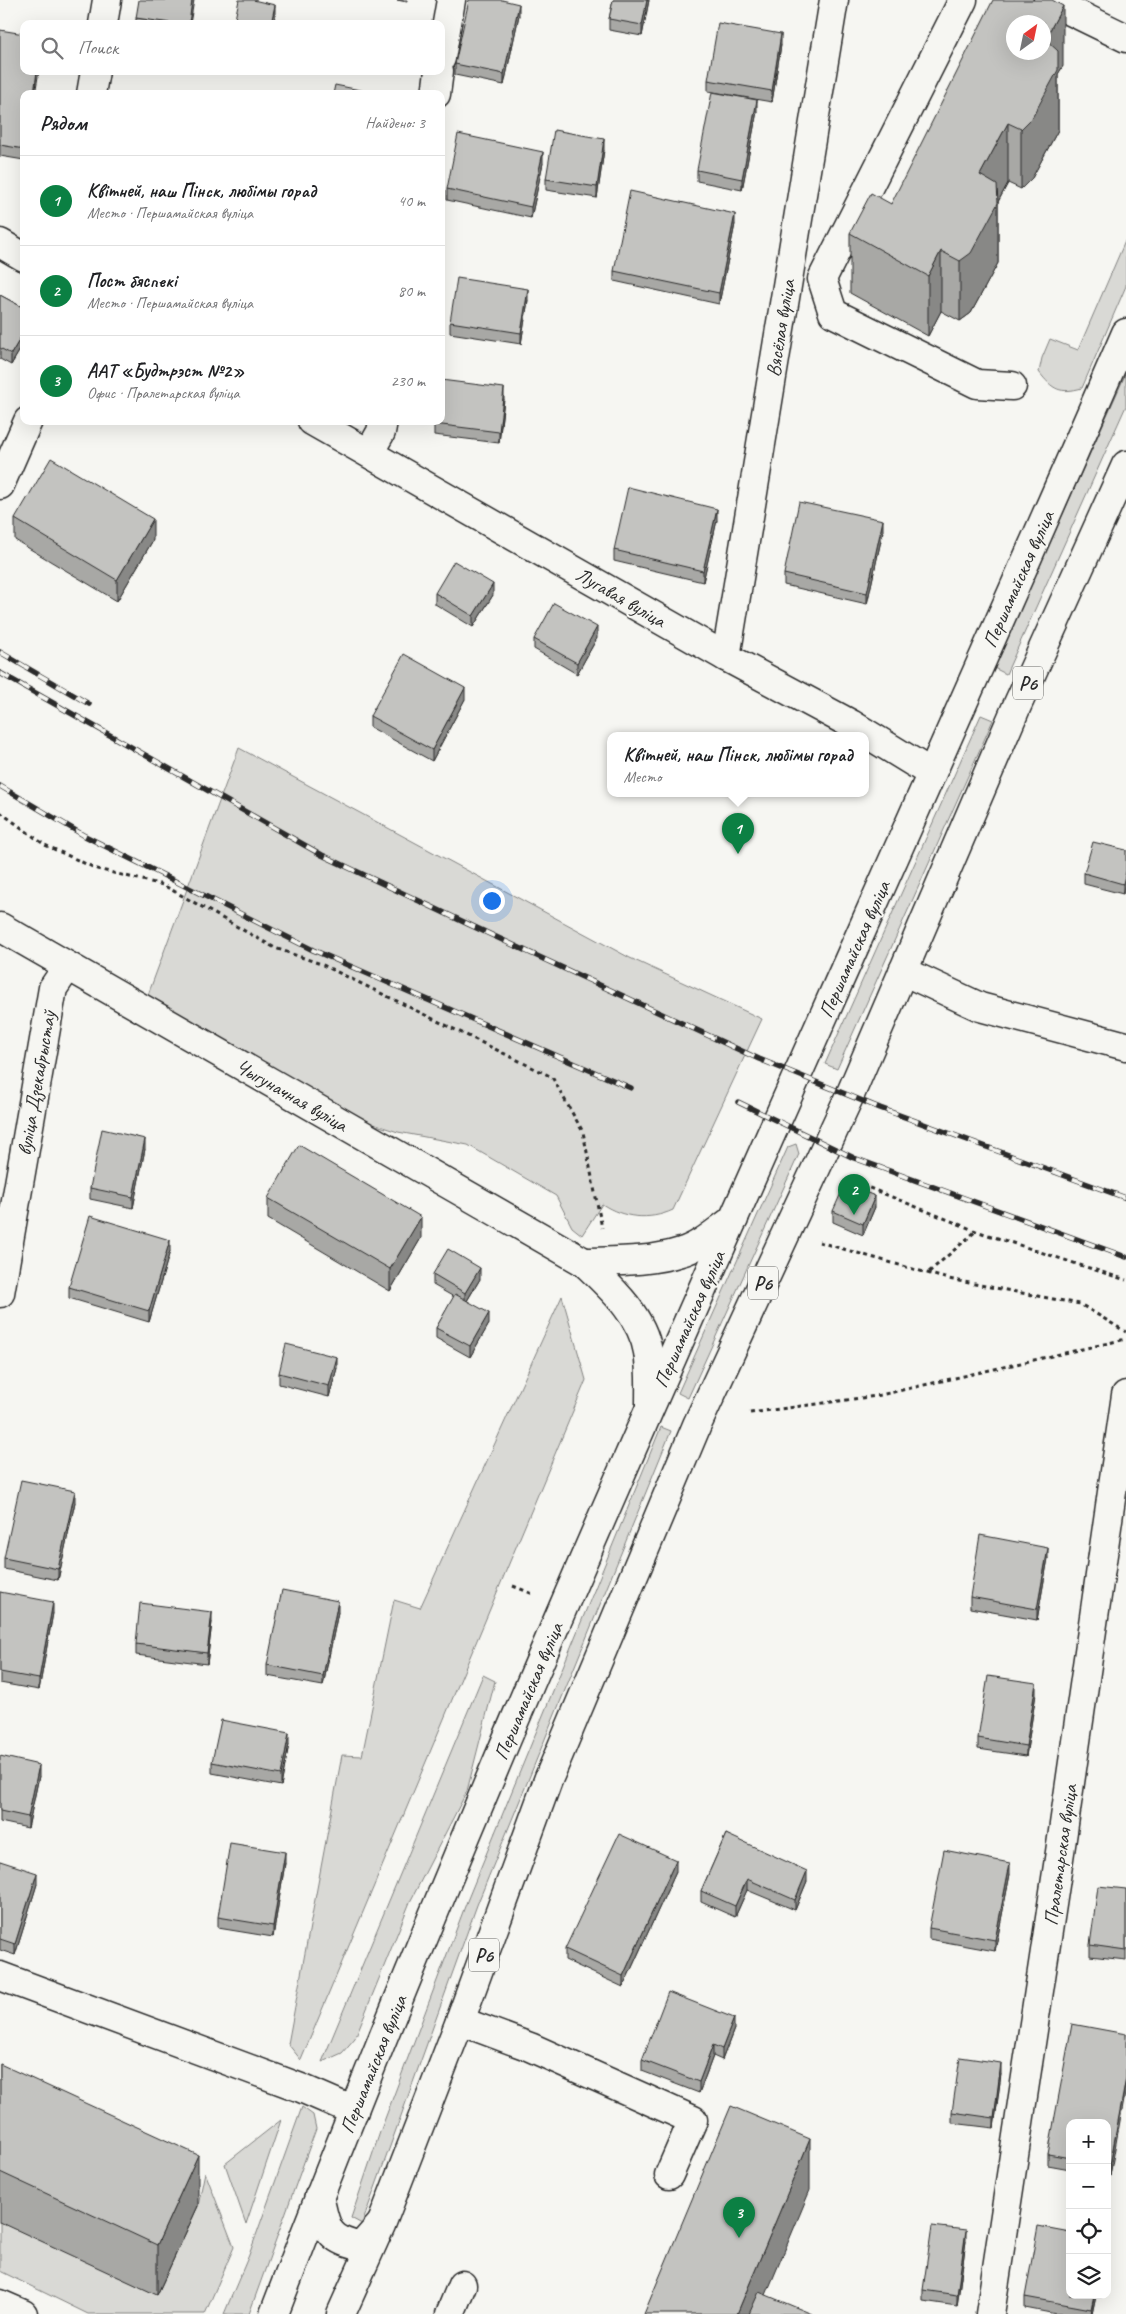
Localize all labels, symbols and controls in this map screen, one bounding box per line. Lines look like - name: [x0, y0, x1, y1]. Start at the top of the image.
- north arrow: [1006, 15, 1051, 60]
- search box: [20, 20, 445, 75]
- icon: search: [38, 34, 66, 62]
- text: Поиск: [78, 36, 118, 60]
- text: Рядом: [40, 110, 87, 136]
- text: Найдено: 3: [365, 113, 425, 133]
- text: Квітней, наш Пінск, любімы горад: [87, 179, 316, 203]
- text: 1: [52, 191, 60, 211]
- text: 40 m: [398, 191, 425, 211]
- text: Место · Першамайская вуліца: [87, 203, 253, 223]
- text: Пост бяспекі: [87, 269, 177, 293]
- street label: Вясёлая вуліца: [760, 277, 801, 378]
- text: 2: [52, 281, 60, 301]
- text: 80 m: [398, 281, 425, 301]
- text: Место · Першамайская вуліца: [87, 293, 253, 313]
- text: ААТ «Будтрэст №2»: [87, 359, 244, 383]
- text: 3: [52, 371, 60, 391]
- text: 230 m: [391, 371, 425, 391]
- text: Офис · Пралетарская вуліца: [87, 383, 240, 403]
- street label: Першамайская вуліца: [977, 506, 1060, 651]
- street label: Лугавая вуліца: [571, 562, 671, 634]
- road number: Р6: [1013, 666, 1043, 700]
- popup: [607, 732, 869, 797]
- text: Квітней, наш Пінск, любімы горад: [623, 743, 853, 767]
- text: Место: [623, 767, 661, 787]
- pin: 1: [722, 813, 754, 854]
- street label: Першамайская вуліца: [813, 876, 896, 1021]
- your location: [479, 888, 505, 914]
- street label: вуліца Дзекабрыстаў: [11, 1007, 62, 1157]
- street label: Чыгуначная вуліца: [232, 1053, 353, 1138]
- pin: 2: [838, 1174, 870, 1215]
- street label: Першамайская вуліца: [648, 1246, 731, 1391]
- road number: Р6: [748, 1266, 778, 1300]
- street label: Першамайская вуліца: [488, 1618, 569, 1764]
- street label: Пралетарская вуліца: [1038, 1782, 1083, 1927]
- road number: Р6: [469, 1938, 499, 1972]
- street label: Першамайская вуліца: [334, 1990, 413, 2137]
- map controls: [1066, 2119, 1111, 2299]
- button: +: [1066, 2119, 1111, 2164]
- button: −: [1066, 2164, 1111, 2209]
- pin: 3: [723, 2197, 755, 2238]
- button: locate: [1066, 2209, 1111, 2254]
- button: layers: [1066, 2254, 1111, 2299]

